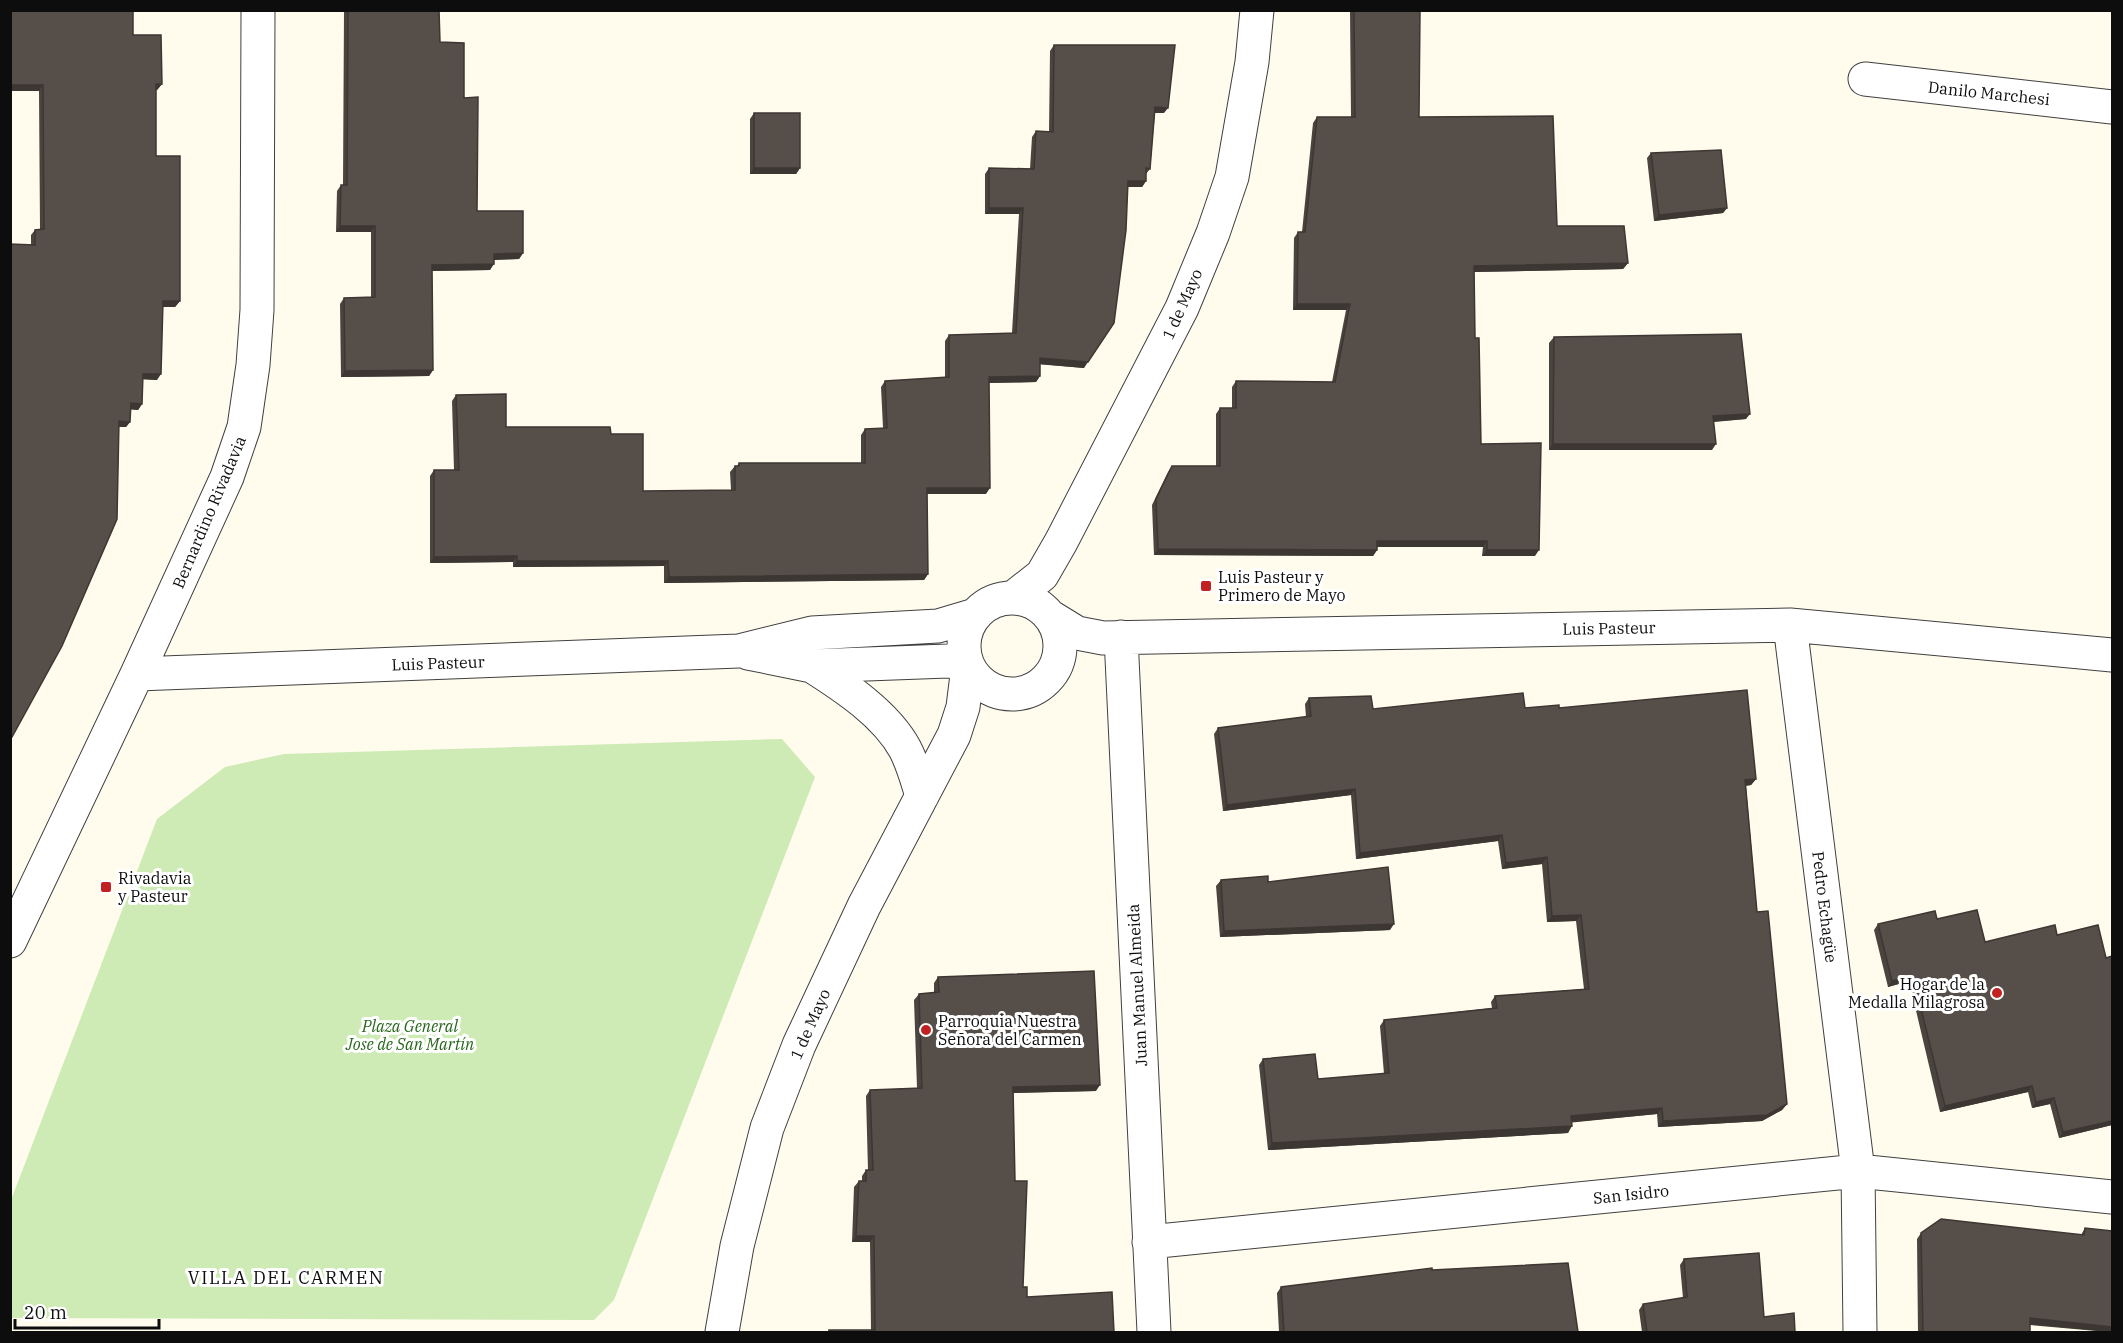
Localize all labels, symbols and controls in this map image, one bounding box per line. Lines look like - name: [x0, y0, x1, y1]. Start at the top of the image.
- street label: Danilo Marchesi: [1927, 77, 2051, 109]
- street label: 1 de Mayo: [1158, 266, 1206, 342]
- street label: Bernardino Rivadavia: [168, 433, 250, 591]
- place label: Luis Pasteur y Primero de Mayo: [1218, 567, 1346, 605]
- marker: Luis Pasteur y Primero de Mayo: [1199, 579, 1213, 593]
- street label: Luis Pasteur: [1562, 617, 1656, 639]
- street label: Luis Pasteur: [391, 651, 485, 675]
- street label: Pedro Echagüe: [1808, 850, 1842, 964]
- place label: Rivadavia y Pasteur: [118, 868, 192, 906]
- marker: Rivadavia y Pasteur: [99, 880, 113, 894]
- street label: Juan Manuel Almeida: [1123, 903, 1151, 1067]
- place label: Hogar de la Medalla Milagrosa: [1848, 974, 1985, 1012]
- street label: 1 de Mayo: [786, 986, 834, 1062]
- marker: Hogar de la Medalla Milagrosa: [1990, 986, 2004, 1000]
- place label: Parroquia Nuestra Señora del Carmen: [938, 1011, 1082, 1049]
- park label: Plaza General Jose de San Martín: [345, 1016, 474, 1054]
- marker: Parroquia Nuestra Señora del Carmen: [919, 1023, 933, 1037]
- street label: San Isidro: [1592, 1180, 1670, 1208]
- district label: VILLA DEL CARMEN: [188, 1266, 384, 1289]
- scale bar: [15, 1292, 159, 1330]
- text: 20 m: [24, 1301, 67, 1324]

